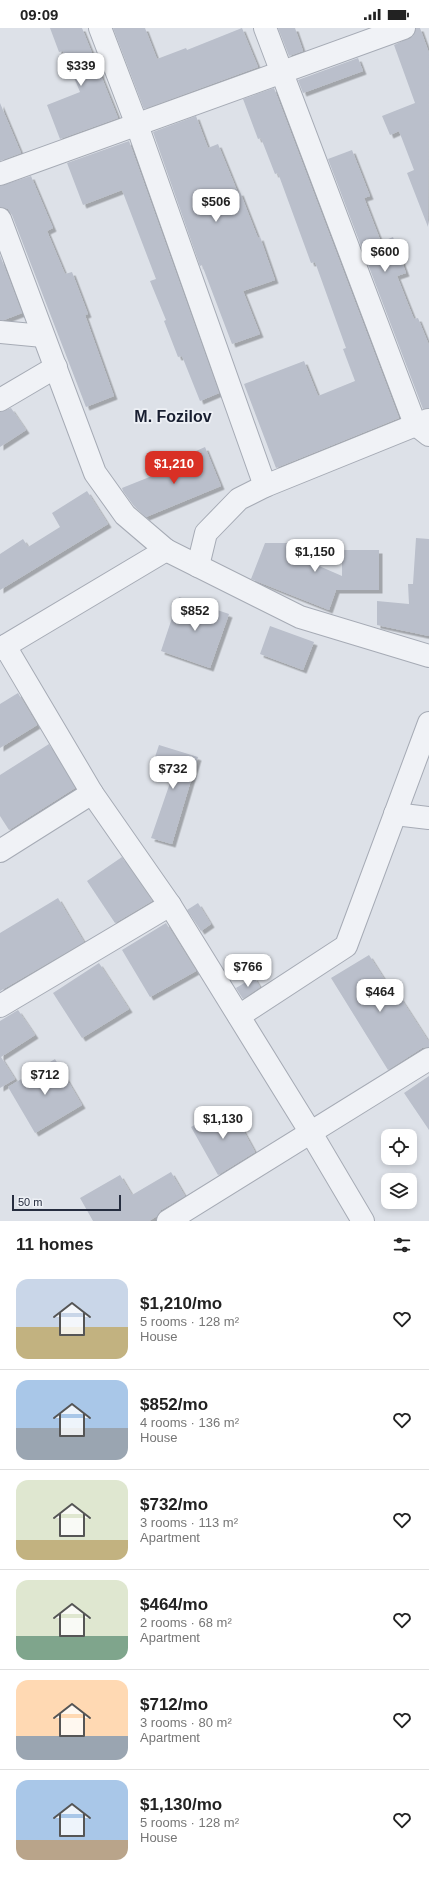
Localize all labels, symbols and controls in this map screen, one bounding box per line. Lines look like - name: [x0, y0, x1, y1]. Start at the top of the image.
- text: 09:09: [20, 6, 58, 23]
- pin: $339: [57, 53, 105, 87]
- text: $339: [67, 58, 95, 73]
- pin: $506: [192, 189, 240, 223]
- text: $506: [202, 194, 230, 209]
- pin: $600: [361, 239, 409, 273]
- text: $600: [371, 244, 399, 259]
- district label: M. Fozilov: [134, 408, 212, 425]
- pin: $1,210: [141, 451, 207, 485]
- text: $1,210: [154, 456, 194, 471]
- pin: $1,150: [282, 539, 348, 573]
- text: $1,150: [295, 544, 335, 559]
- pin: $852: [171, 598, 219, 632]
- text: $852: [181, 603, 209, 618]
- pin: $732: [149, 756, 197, 790]
- text: $732: [159, 761, 187, 776]
- pin: $766: [224, 954, 272, 988]
- text: $766: [234, 959, 262, 974]
- pin: $464: [356, 979, 404, 1013]
- text: $464: [366, 984, 394, 999]
- pin: $712: [21, 1062, 69, 1096]
- text: $712: [31, 1067, 59, 1082]
- pin: $1,130: [190, 1106, 256, 1140]
- text: $1,130: [203, 1111, 243, 1126]
- map controls: [381, 1129, 417, 1209]
- button: locate: [381, 1129, 417, 1165]
- button: layers: [381, 1173, 417, 1209]
- scale bar: [12, 1193, 121, 1212]
- text: 50 m: [18, 1196, 42, 1208]
- icon: filters: [391, 1234, 413, 1256]
- text: 11 homes: [16, 1235, 94, 1254]
- text: $1,210/mo: [140, 1294, 222, 1313]
- icon: home: [48, 1295, 96, 1343]
- icon: heart: [391, 1308, 413, 1330]
- text: 5 rooms · 128 m²: [140, 1314, 239, 1329]
- text: House: [140, 1329, 178, 1344]
- text: $852/mo: [140, 1395, 208, 1414]
- icon: home: [48, 1396, 96, 1444]
- icon: heart: [391, 1409, 413, 1431]
- text: 4 rooms · 136 m²: [140, 1415, 239, 1430]
- text: House: [140, 1430, 178, 1445]
- text: $732/mo: [140, 1495, 208, 1514]
- icon: home: [48, 1496, 96, 1544]
- icon: heart: [391, 1509, 413, 1531]
- text: 3 rooms · 113 m²: [140, 1515, 238, 1530]
- text: Apartment: [140, 1530, 200, 1545]
- text: $464/mo: [140, 1595, 208, 1614]
- icon: home: [48, 1596, 96, 1644]
- icon: heart: [391, 1609, 413, 1631]
- text: 2 rooms · 68 m²: [140, 1615, 232, 1630]
- text: Apartment: [140, 1630, 200, 1645]
- text: $712/mo: [140, 1695, 208, 1714]
- icon: home: [48, 1696, 96, 1744]
- icon: heart: [391, 1709, 413, 1731]
- text: 3 rooms · 80 m²: [140, 1715, 232, 1730]
- text: Apartment: [140, 1730, 200, 1745]
- text: $1,130/mo: [140, 1795, 222, 1814]
- icon: home: [48, 1796, 96, 1844]
- icon: heart: [391, 1809, 413, 1831]
- text: 5 rooms · 128 m²: [140, 1815, 239, 1830]
- text: House: [140, 1830, 178, 1845]

